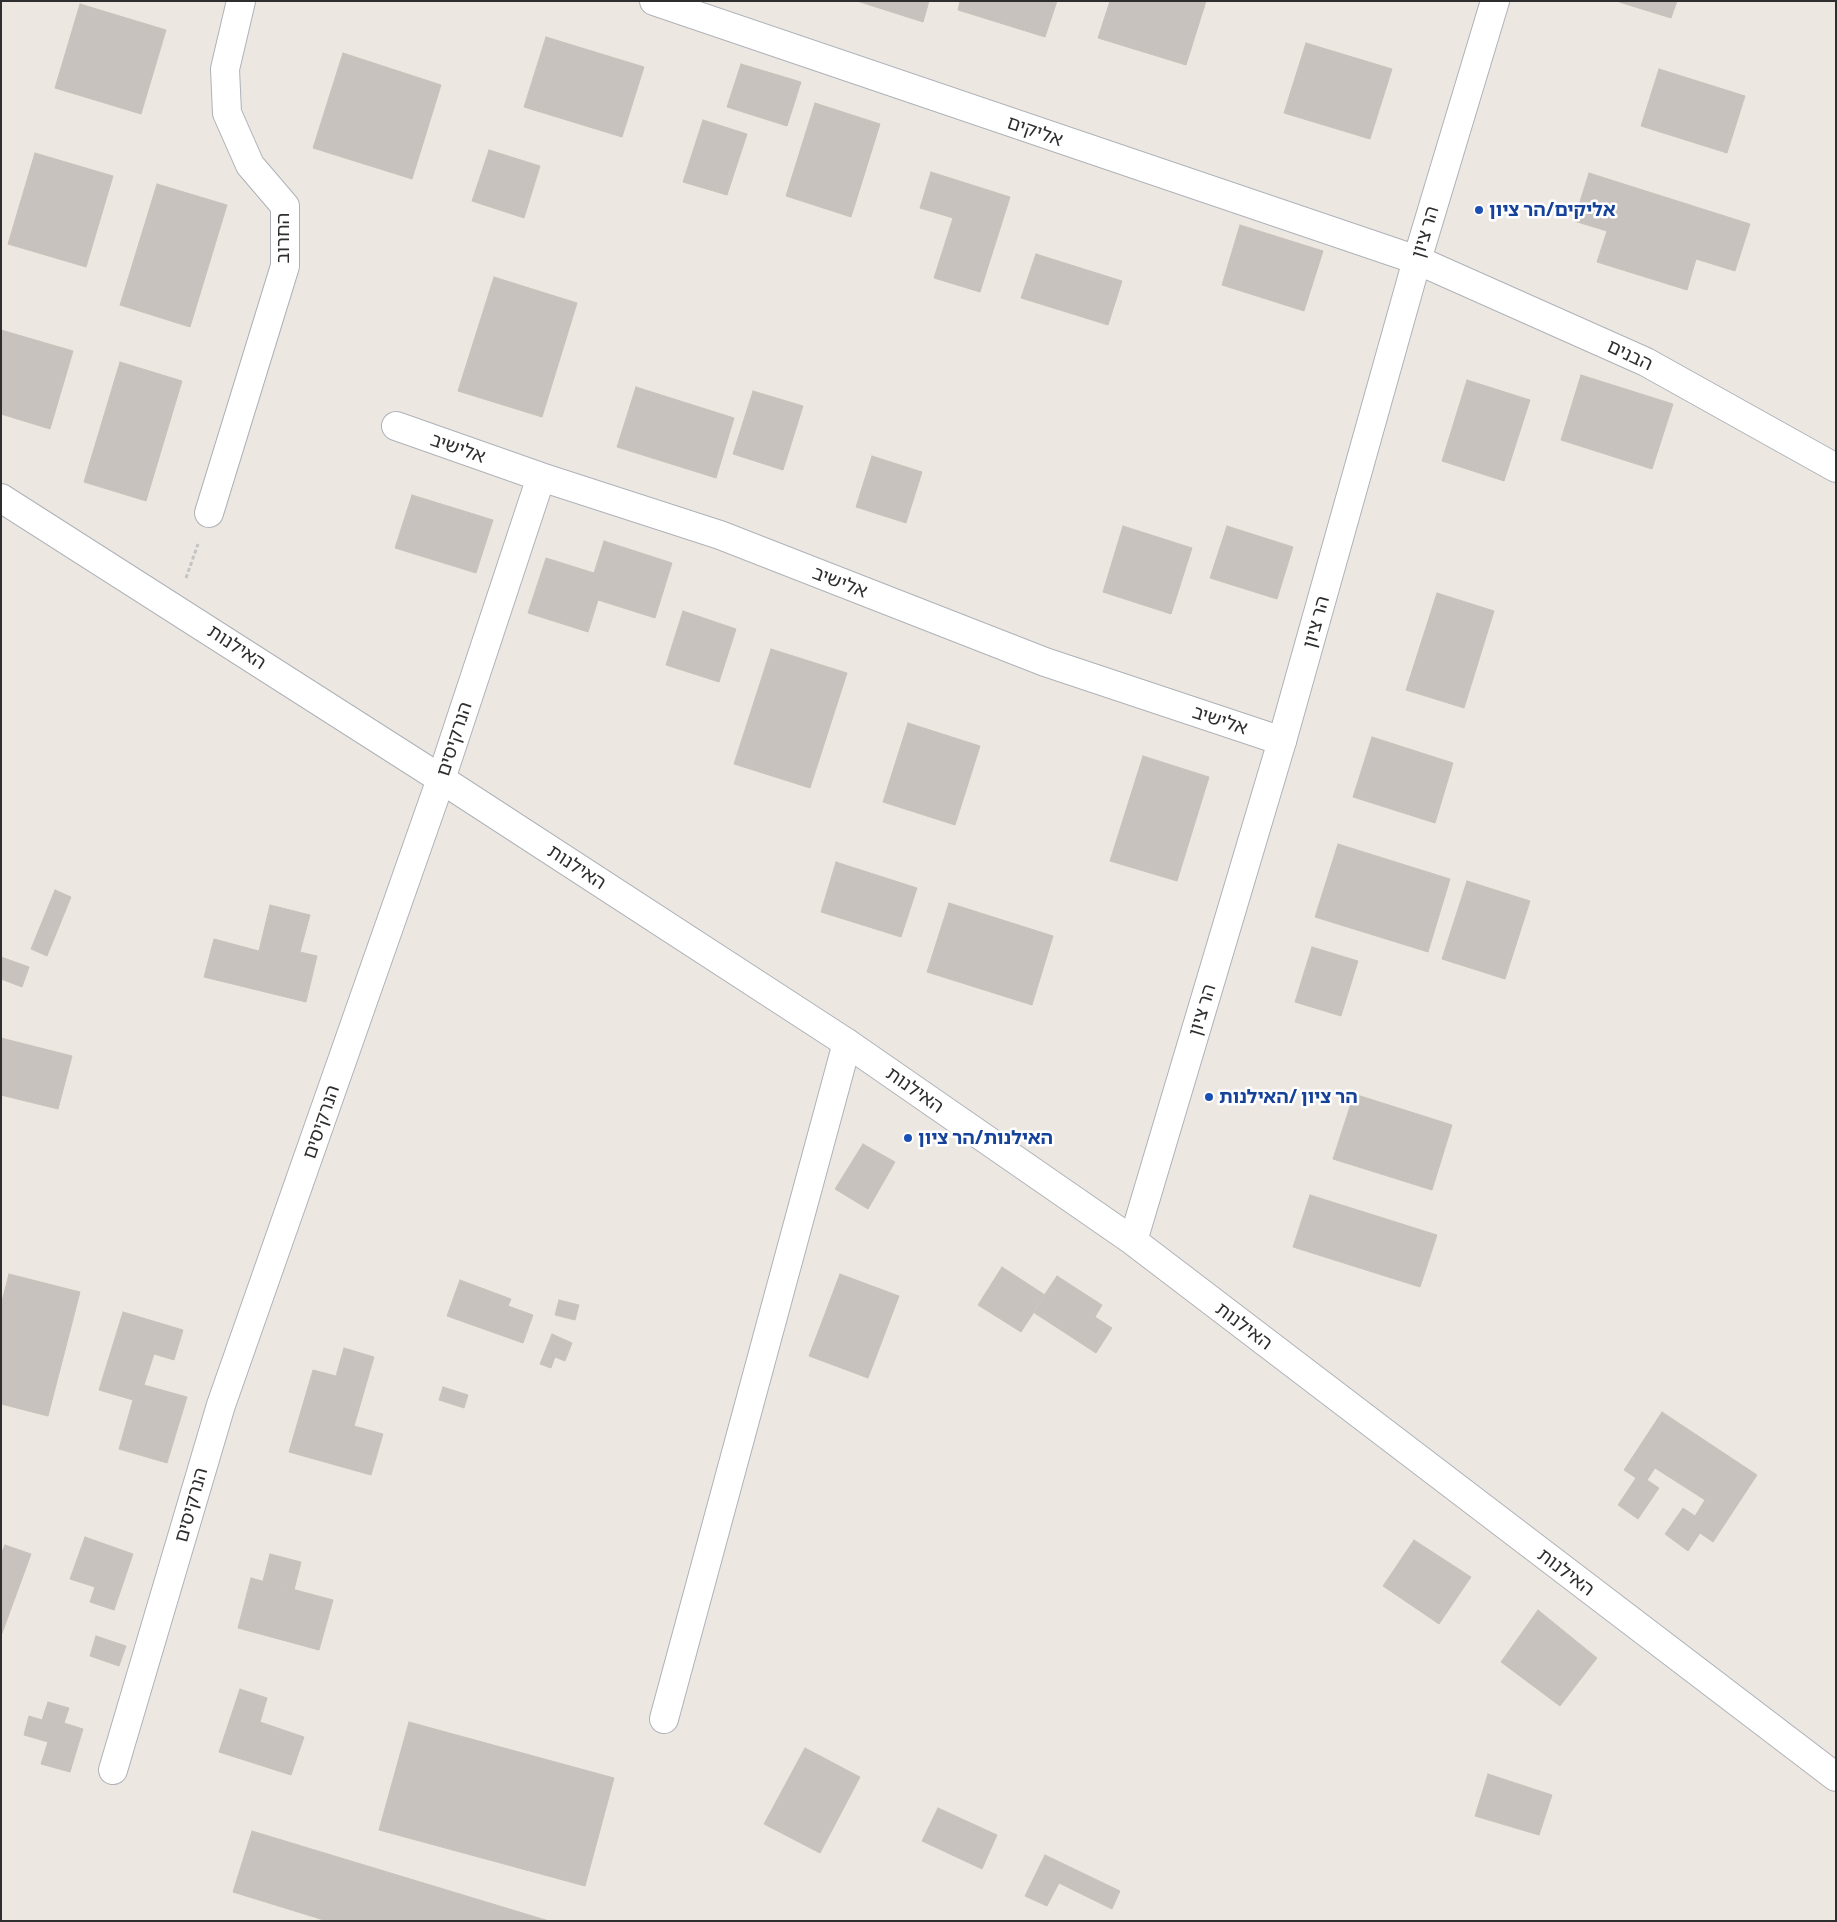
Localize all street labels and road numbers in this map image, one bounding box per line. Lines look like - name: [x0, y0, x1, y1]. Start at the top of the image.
- street label: אליקים: [1004, 111, 1066, 151]
- street label: הר ציון: [1406, 203, 1444, 261]
- street label: החרוב: [272, 213, 294, 263]
- street label: הבנים: [1604, 335, 1656, 375]
- street label: אלישיב: [428, 428, 488, 468]
- street label: אלישיב: [810, 561, 870, 603]
- street label: הר ציון: [1298, 593, 1334, 651]
- street label: האילנות: [204, 620, 270, 674]
- street label: הנרקיסים: [431, 699, 477, 779]
- street label: אלישיב: [1190, 700, 1250, 740]
- street label: האילנות: [544, 840, 610, 894]
- street label: הר ציון: [1183, 981, 1221, 1039]
- street label: האילנות: [882, 1062, 948, 1118]
- street label: הנרקיסים: [298, 1082, 344, 1162]
- street label: האילנות: [1211, 1297, 1277, 1355]
- street label: הנרקיסים: [169, 1465, 213, 1545]
- street label: האילנות: [1533, 1543, 1599, 1601]

